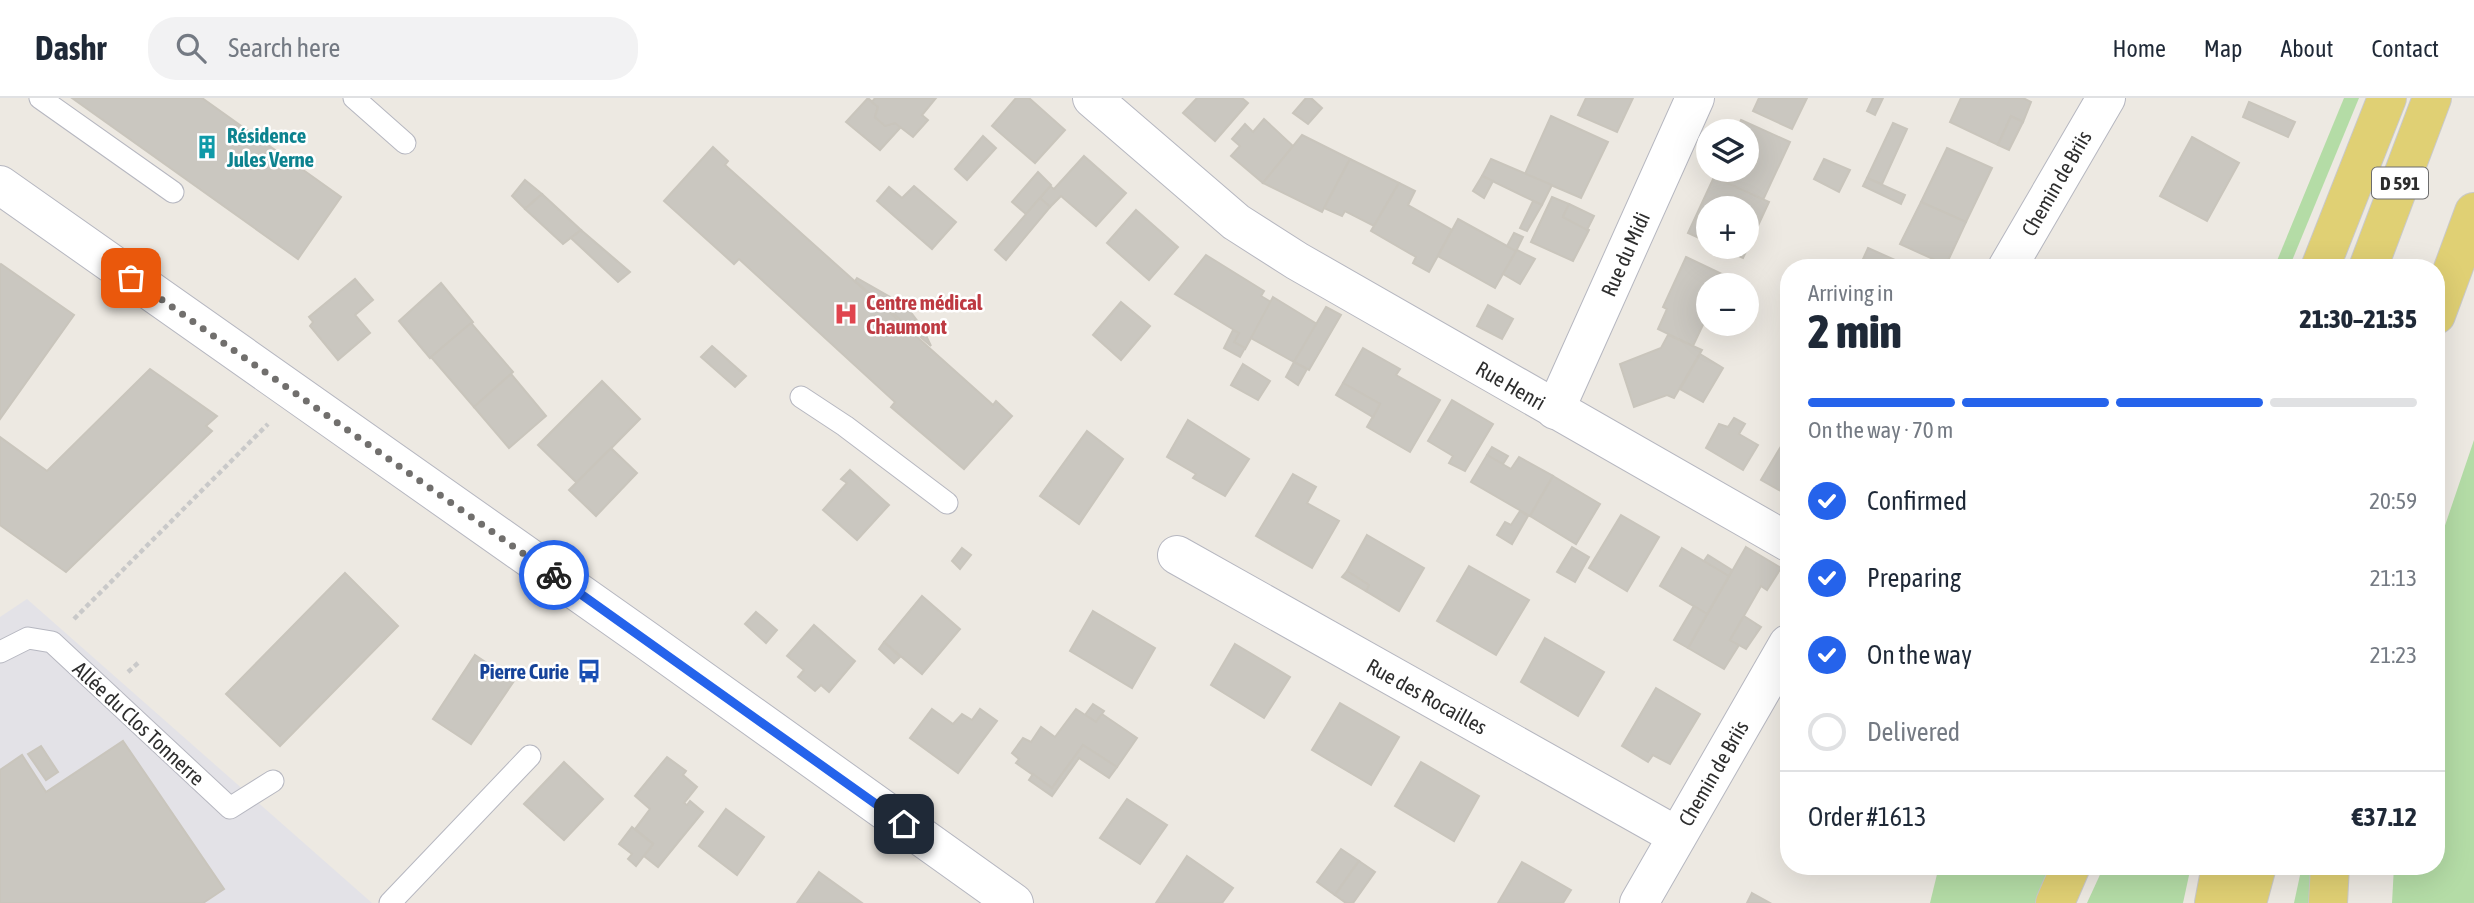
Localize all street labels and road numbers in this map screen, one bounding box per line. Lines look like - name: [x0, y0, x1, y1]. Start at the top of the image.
- street label: Chemin de Briis: [2016, 126, 2096, 240]
- road number: D 591: [2372, 167, 2428, 198]
- street label: Rue du Midi: [1596, 208, 1654, 300]
- street label: Rue Henri: [1472, 356, 1550, 414]
- street label: Rue des Rocailles: [1363, 653, 1491, 739]
- street label: Allée du Clos Tonnerre: [68, 656, 210, 790]
- street label: Chemin de Briis: [1673, 716, 1753, 830]

